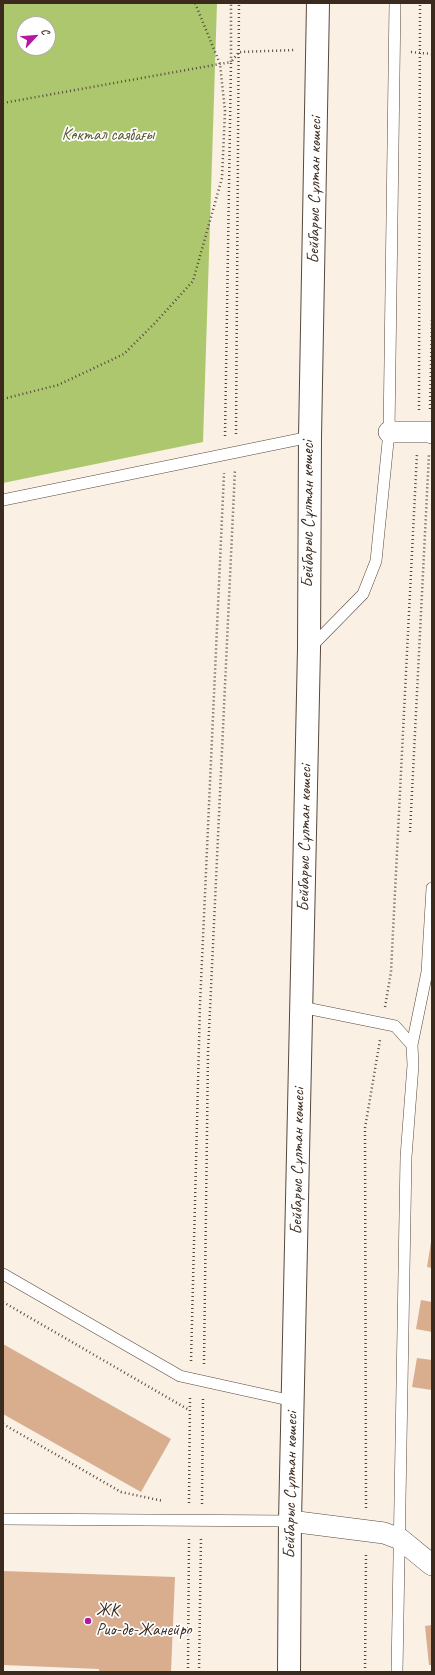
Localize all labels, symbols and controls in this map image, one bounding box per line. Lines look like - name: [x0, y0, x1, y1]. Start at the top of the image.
- north arrow: [16, 16, 56, 56]
- text: С: [38, 26, 53, 37]
- street label: Бейбарыс Сұлтан көшесі: [304, 116, 326, 264]
- park label: Көктал саябағы: [62, 126, 154, 146]
- street label: Бейбарыс Сұлтан көшесі: [299, 440, 319, 588]
- street label: Бейбарыс Сұлтан көшесі: [294, 764, 316, 912]
- street label: Бейбарыс Сұлтан көшесі: [287, 1087, 309, 1235]
- street label: Бейбарыс Сұлтан көшесі: [280, 1411, 302, 1559]
- place label: ЖК Рио-де-Жанейро: [96, 1601, 192, 1641]
- marker: ЖК Рио-де-Жанейро: [83, 1616, 93, 1626]

